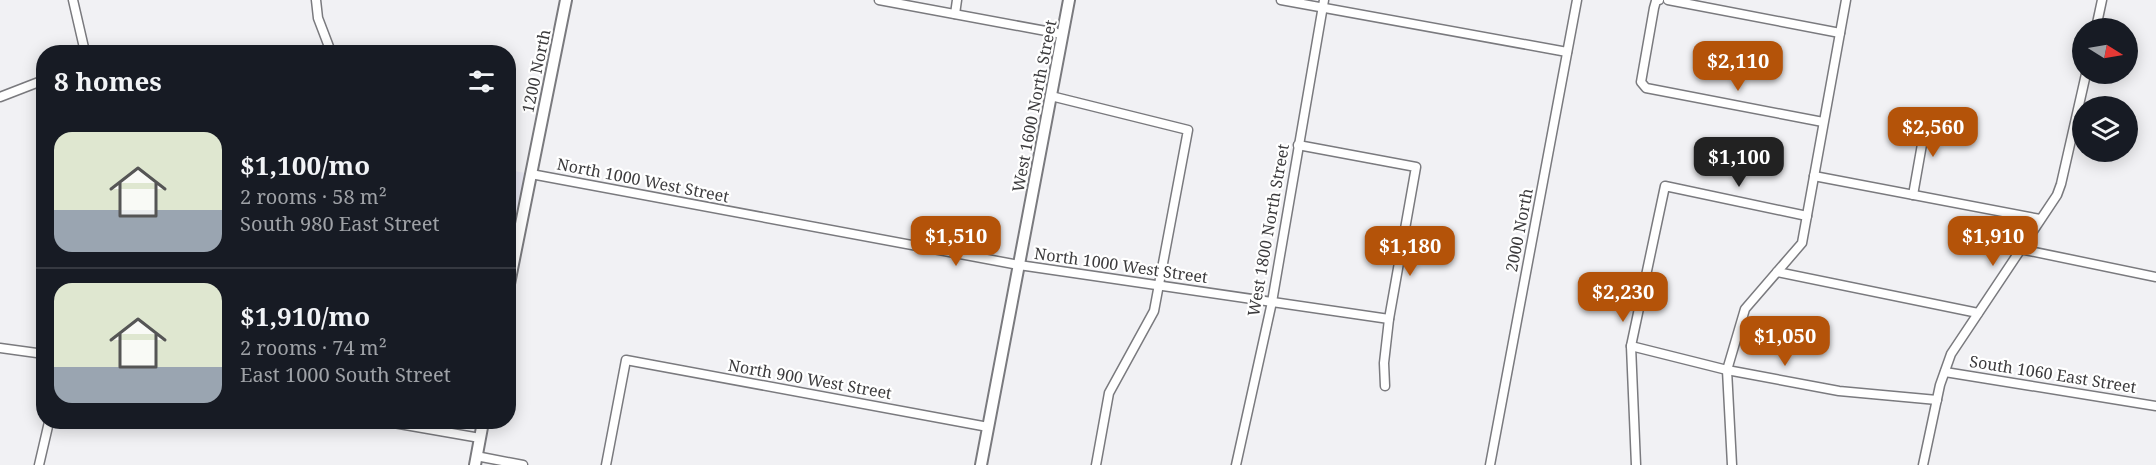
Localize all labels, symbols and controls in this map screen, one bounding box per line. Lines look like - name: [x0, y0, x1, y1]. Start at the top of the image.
- street label: West 1600 North Street: [1007, 18, 1062, 194]
- north arrow: [2072, 18, 2138, 84]
- map controls: [2072, 18, 2138, 162]
- street label: 1200 North: [516, 27, 556, 115]
- pin: $2,110: [1689, 41, 1787, 92]
- text: $2,110: [1707, 47, 1769, 74]
- text: 8 homes: [54, 63, 162, 99]
- icon: filters: [465, 65, 498, 98]
- button: layers: [2072, 96, 2138, 162]
- pin: $2,560: [1884, 107, 1982, 158]
- text: $2,560: [1902, 113, 1964, 140]
- pin: $1,100: [1690, 137, 1788, 188]
- street label: West 1800 North Street: [1242, 142, 1294, 318]
- text: $1,100: [1708, 143, 1770, 170]
- text: $1,100/mo: [240, 147, 370, 183]
- street label: North 1000 West Street: [555, 153, 731, 208]
- icon: home: [102, 156, 174, 228]
- text: 2 rooms · 58 m²: [240, 183, 387, 210]
- street label: 2000 North: [1500, 186, 1538, 274]
- text: South 980 East Street: [240, 210, 440, 237]
- pin: $1,510: [907, 216, 1005, 267]
- pin: $1,910: [1944, 216, 2042, 267]
- text: $1,510: [925, 222, 987, 249]
- text: $1,910: [1962, 222, 2024, 249]
- pin: $1,180: [1361, 226, 1459, 277]
- text: $1,180: [1379, 232, 1441, 259]
- street label: North 1000 West Street: [1033, 242, 1209, 288]
- pin: $2,230: [1574, 272, 1672, 323]
- text: $2,230: [1592, 278, 1654, 305]
- text: $1,910/mo: [240, 298, 370, 334]
- icon: home: [102, 307, 174, 379]
- pin: $1,050: [1736, 316, 1834, 367]
- text: $1,050: [1754, 322, 1816, 349]
- text: 2 rooms · 74 m²: [240, 334, 387, 361]
- street label: South 1060 East Street: [1968, 350, 2138, 398]
- street label: North 900 West Street: [726, 354, 894, 404]
- text: East 1000 South Street: [240, 361, 451, 388]

